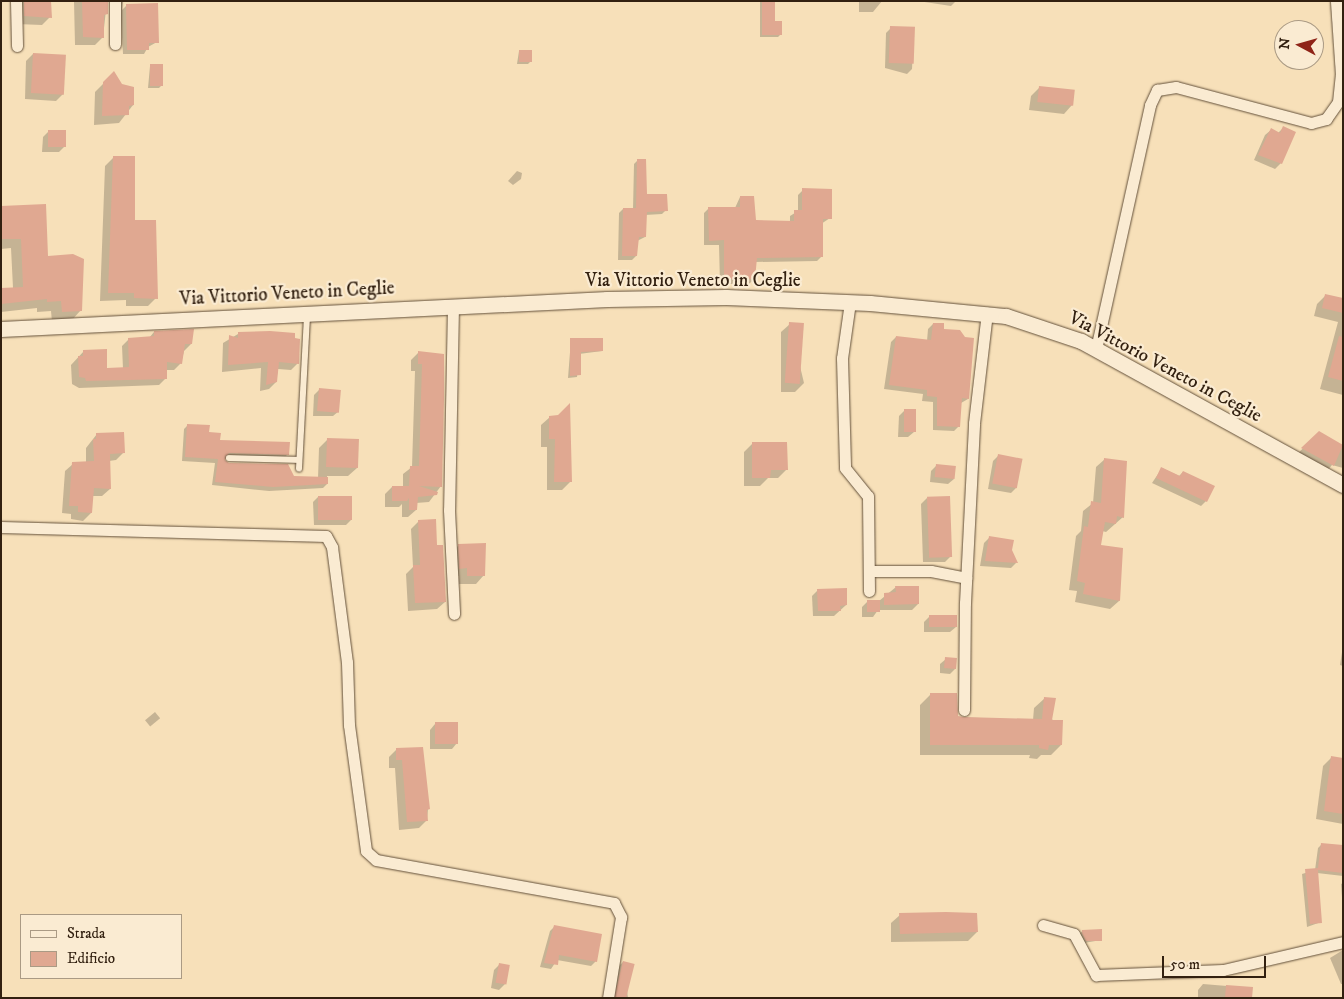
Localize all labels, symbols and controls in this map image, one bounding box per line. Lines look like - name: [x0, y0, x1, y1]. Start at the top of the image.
- north arrow: [1274, 20, 1324, 70]
- text: N: [1276, 37, 1295, 50]
- street label: Via Vittorio Veneto in Ceglie: [585, 270, 801, 292]
- street label: Via Vittorio Veneto in Ceglie: [179, 277, 395, 311]
- street label: Via Vittorio Veneto in Ceglie: [1065, 306, 1265, 428]
- legend: [20, 914, 182, 979]
- text: Strada: [67, 924, 105, 943]
- scale bar: [1164, 946, 1268, 978]
- text: Edificio: [67, 949, 115, 968]
- text: 50 m: [1170, 955, 1200, 974]

